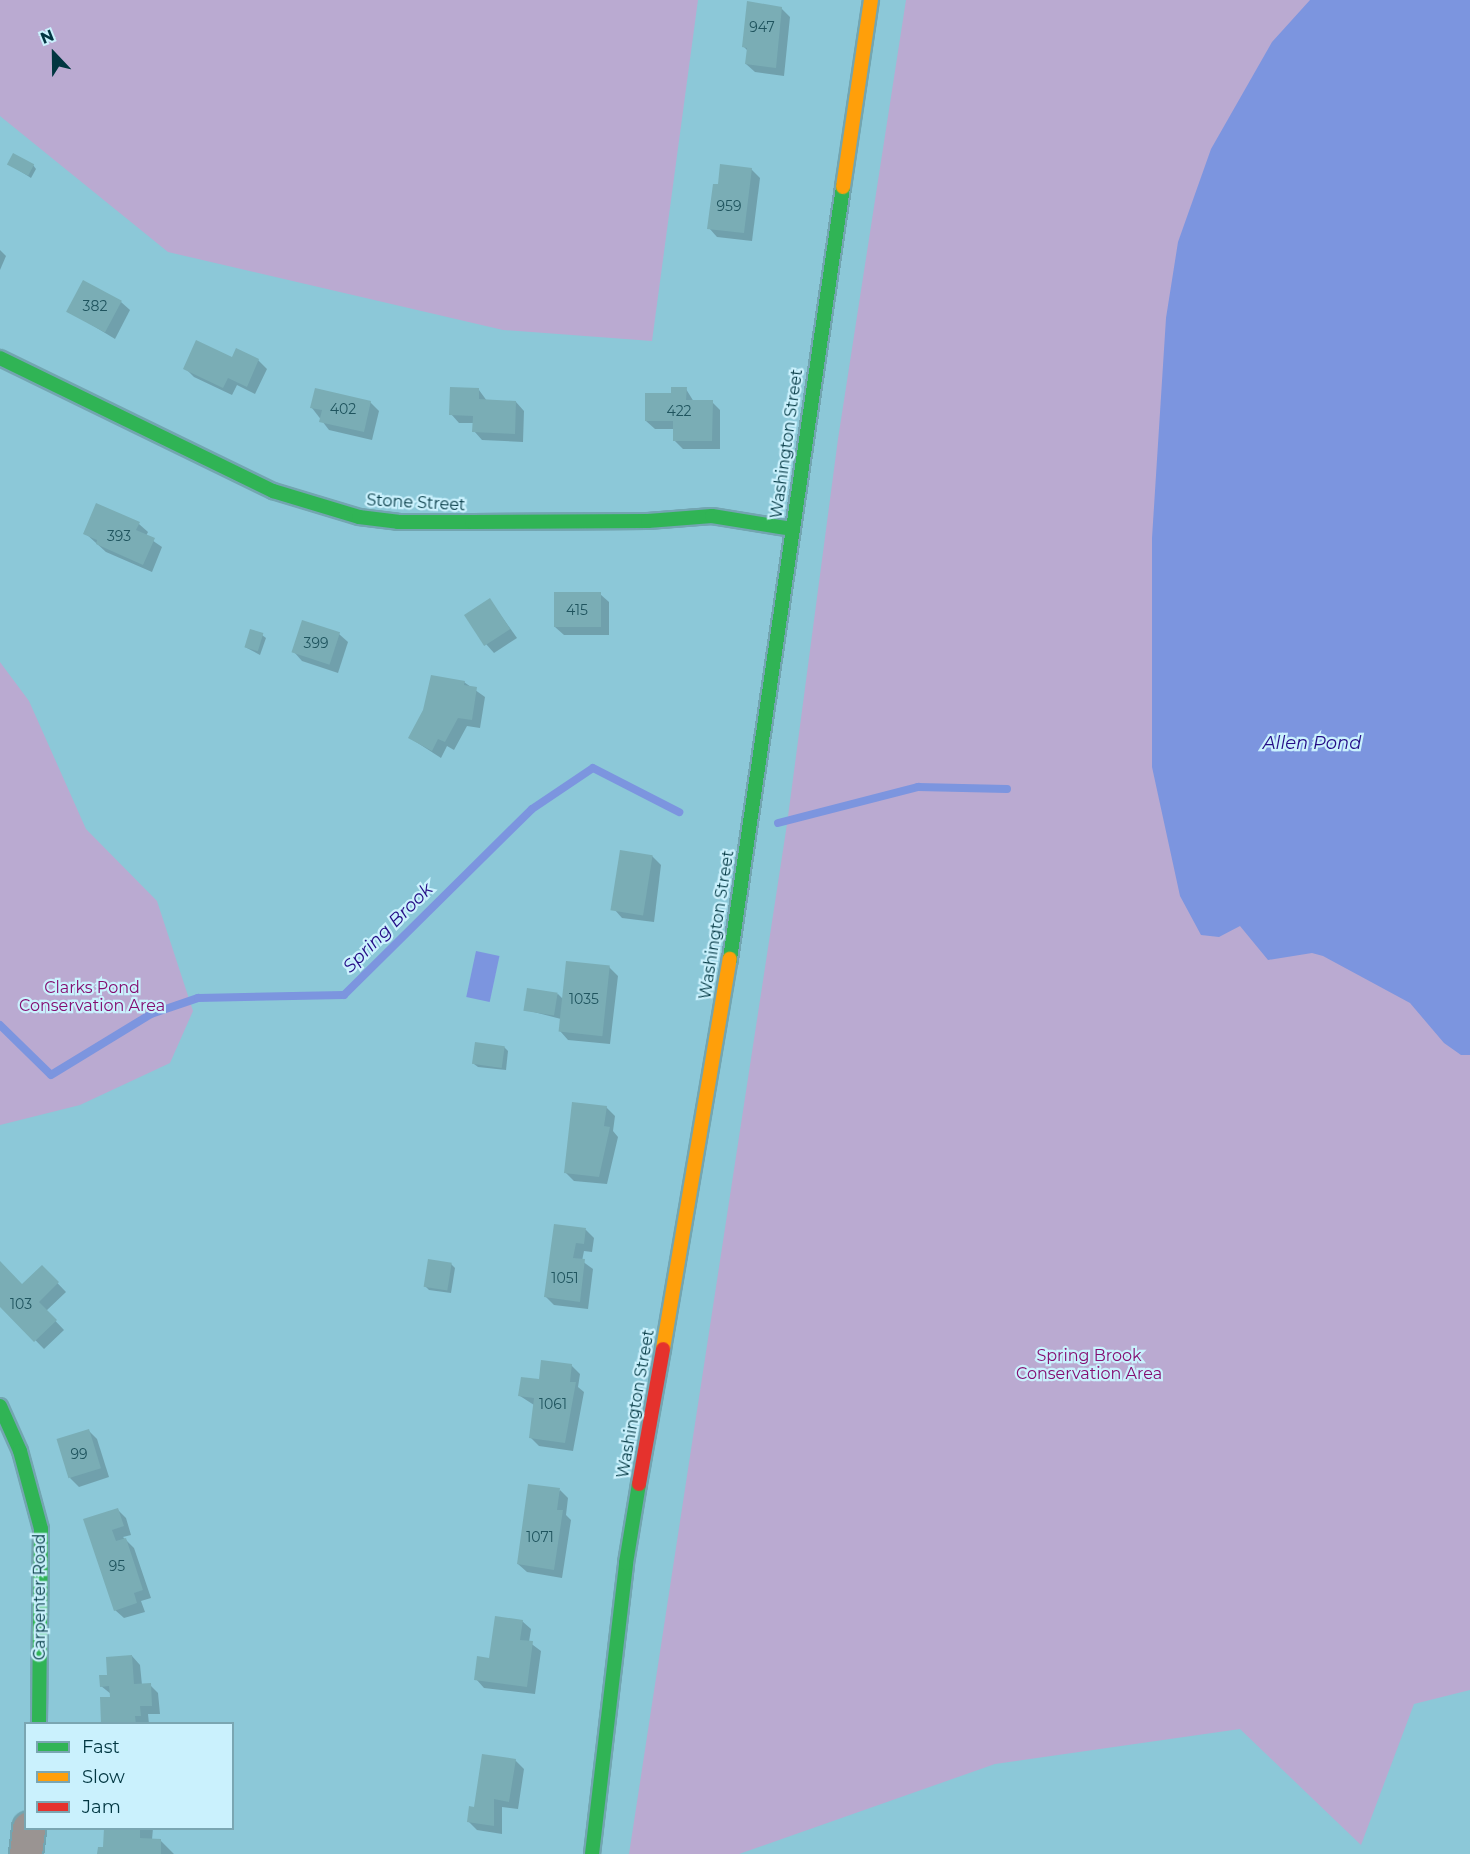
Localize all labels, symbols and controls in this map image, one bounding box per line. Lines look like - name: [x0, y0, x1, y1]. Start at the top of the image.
- house number: 947: [749, 19, 775, 35]
- north arrow: [24, 24, 84, 84]
- text: N: [38, 26, 57, 48]
- house number: 959: [717, 198, 741, 214]
- house number: 382: [83, 298, 107, 314]
- street label: Washington Street: [767, 368, 807, 520]
- house number: 402: [330, 401, 356, 417]
- house number: 422: [666, 403, 692, 419]
- street label: Stone Street: [366, 491, 466, 515]
- house number: 393: [107, 528, 131, 544]
- house number: 415: [566, 602, 588, 618]
- house number: 399: [304, 635, 328, 651]
- water label: Allen Pond: [1263, 732, 1361, 754]
- street label: Washington Street: [696, 849, 738, 1001]
- water label: Spring Brook: [339, 879, 437, 977]
- park label: Clarks Pond Conservation Area: [19, 978, 165, 1016]
- house number: 1035: [569, 991, 599, 1007]
- house number: 1051: [551, 1270, 579, 1286]
- house number: 103: [10, 1296, 32, 1312]
- street label: Washington Street: [613, 1328, 659, 1480]
- park label: Spring Brook Conservation Area: [1016, 1346, 1162, 1384]
- house number: 1061: [539, 1396, 567, 1412]
- house number: 99: [70, 1446, 88, 1462]
- house number: 1071: [526, 1529, 554, 1545]
- street label: Carpenter Road: [30, 1534, 50, 1660]
- house number: 95: [109, 1558, 125, 1574]
- legend: [24, 1722, 234, 1830]
- text: Fast: [82, 1736, 120, 1758]
- text: Slow: [82, 1766, 125, 1788]
- text: Jam: [82, 1796, 121, 1818]

